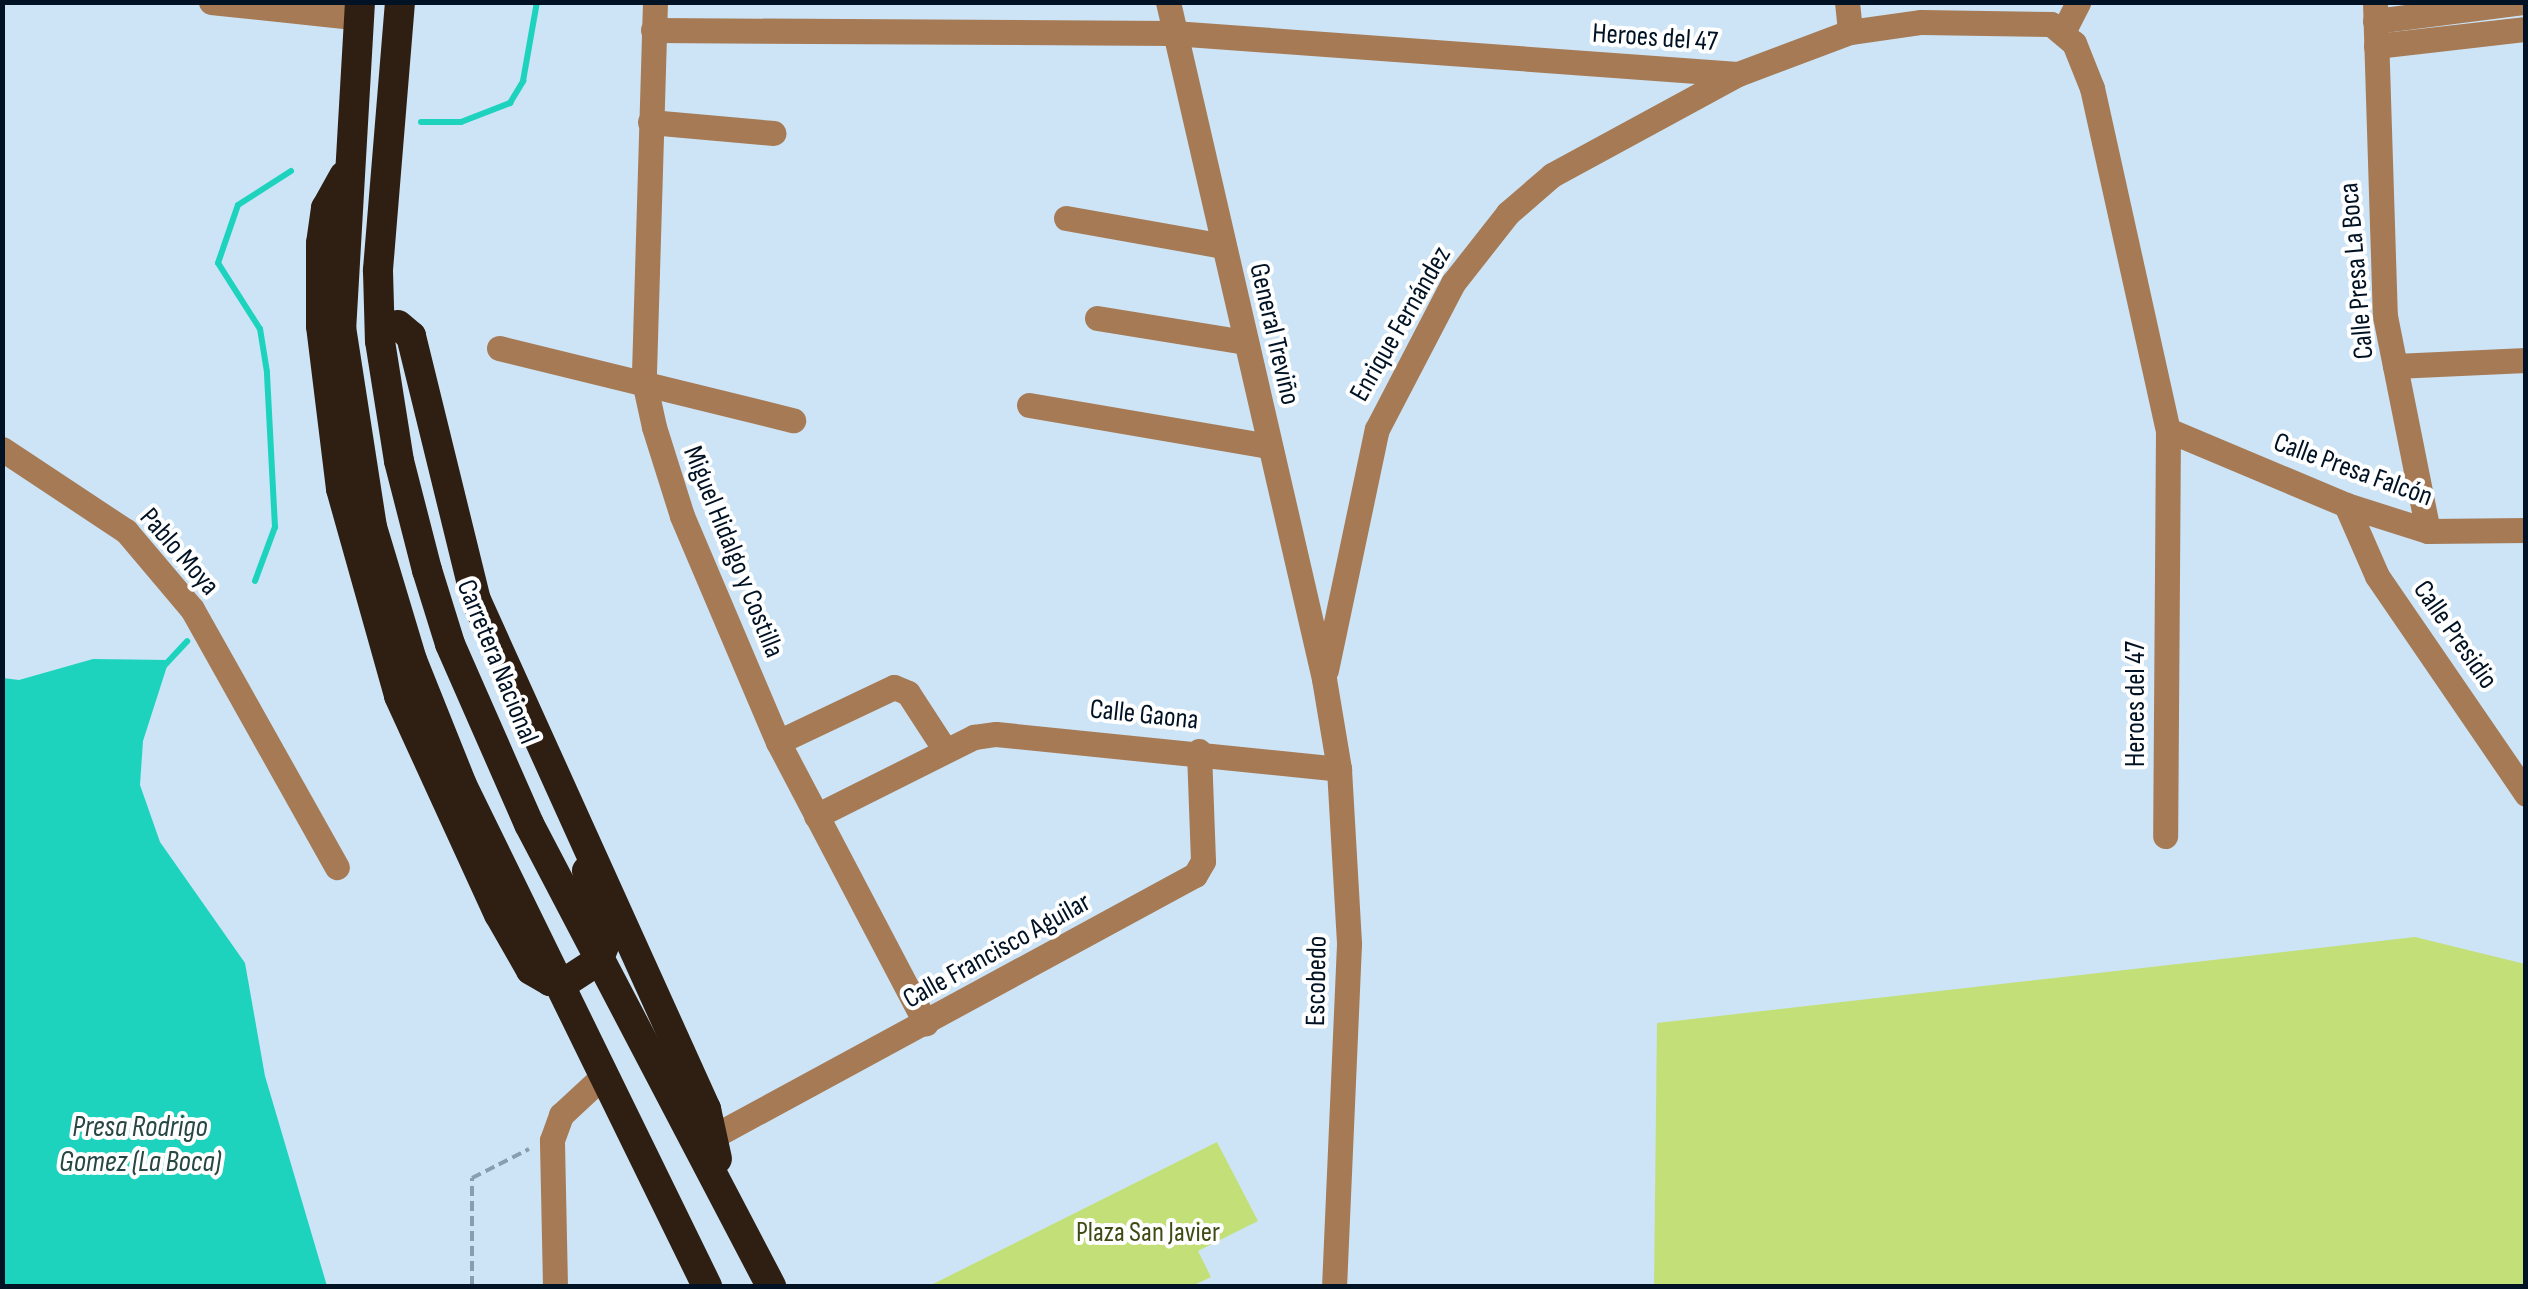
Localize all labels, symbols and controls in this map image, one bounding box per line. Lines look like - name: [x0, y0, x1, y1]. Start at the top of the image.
- street label: Heroes del 47: [1591, 17, 1719, 59]
- street label: Calle Presa La Boca: [2333, 181, 2381, 361]
- street label: Enrique Fernández: [1343, 241, 1459, 407]
- street label: General Treviño: [1241, 260, 1307, 408]
- street label: Calle Presa Falcón: [2269, 426, 2437, 514]
- street label: Miguel Hidalgo y Costilla: [675, 441, 791, 663]
- street label: Pablo Moya: [132, 502, 226, 602]
- street label: Calle Presidio: [2406, 574, 2504, 696]
- street label: Carretera Nacional: [449, 575, 545, 749]
- street label: Heroes del 47: [2119, 641, 2153, 767]
- street label: Calle Gaona: [1088, 693, 1200, 737]
- street label: Calle Francisco Aguilar: [897, 886, 1097, 1016]
- street label: Escobedo: [1299, 935, 1335, 1027]
- water label: Presa Rodrigo Gomez (La Boca): [59, 1109, 221, 1180]
- park label: Plaza San Javier: [1076, 1216, 1220, 1250]

